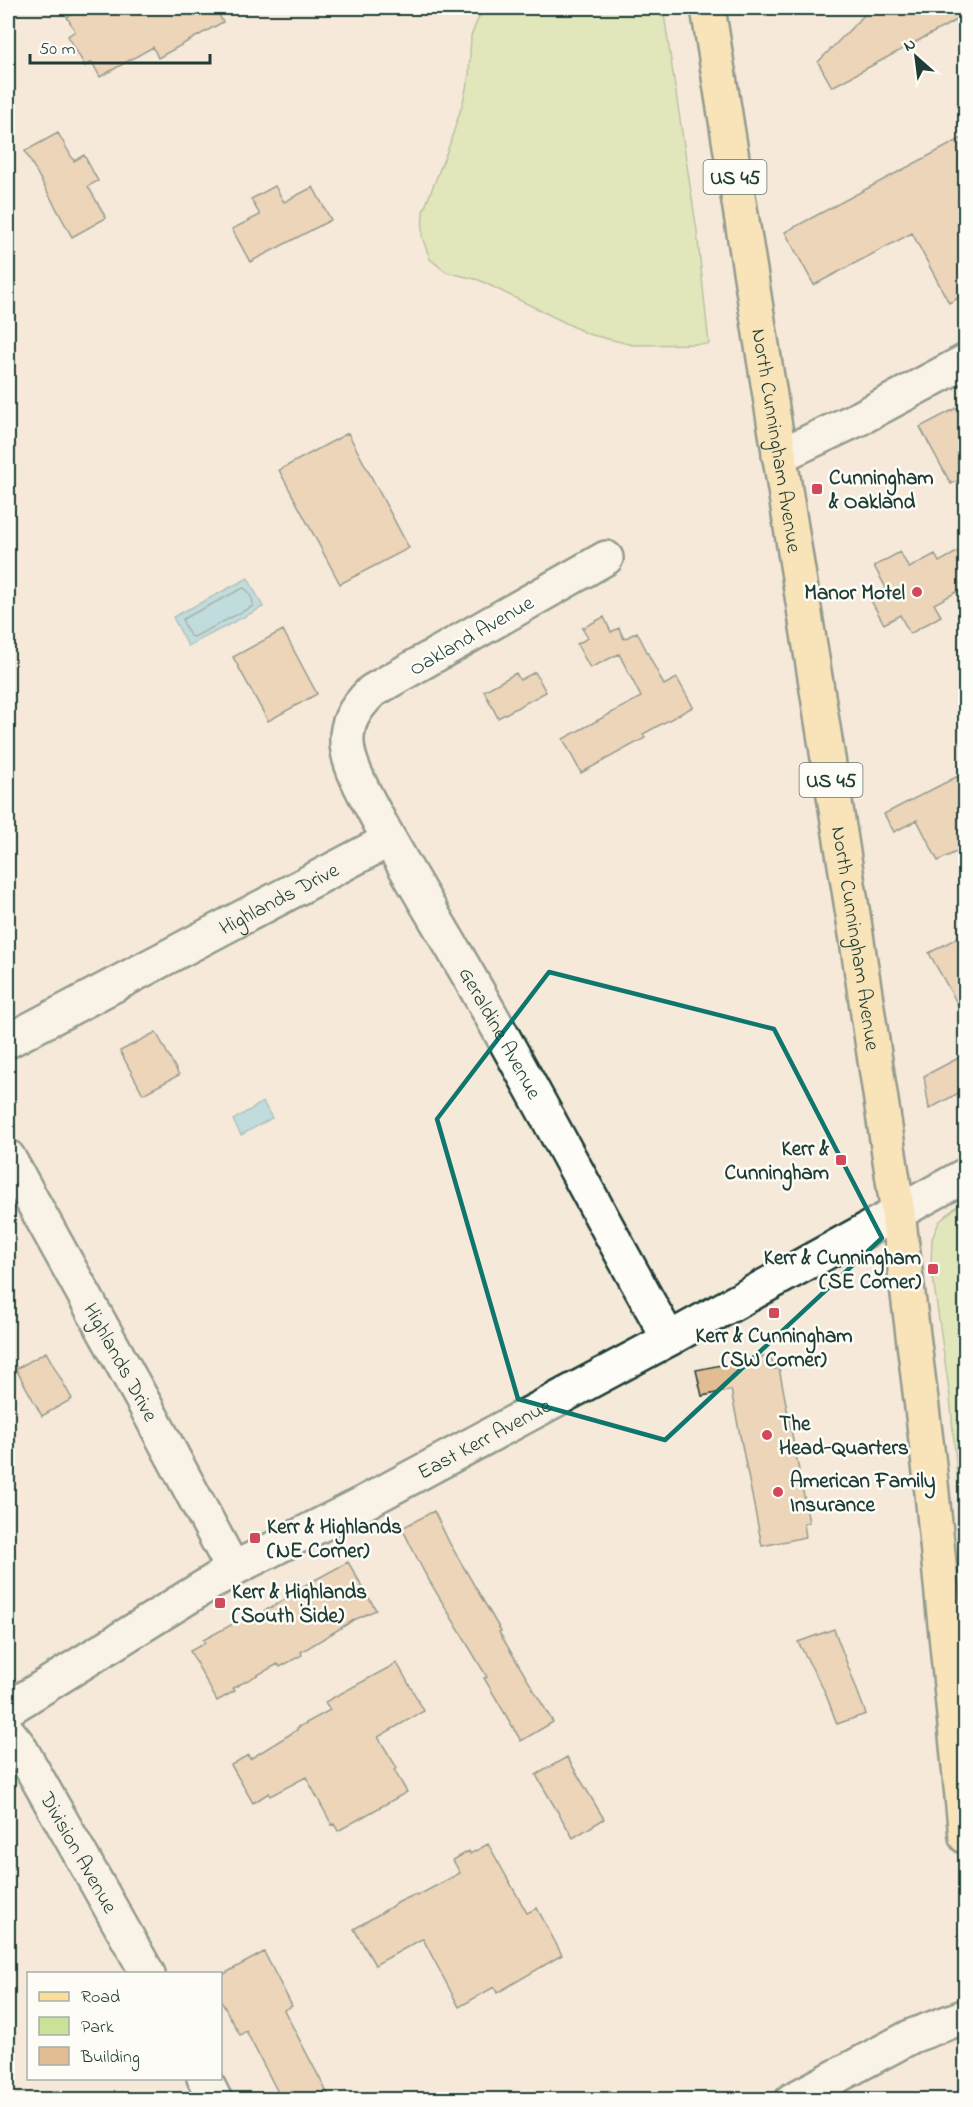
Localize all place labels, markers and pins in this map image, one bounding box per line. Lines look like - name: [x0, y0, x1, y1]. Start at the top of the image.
- place label: Cunningham & Oakland: [828, 464, 934, 518]
- marker: Cunningham & Oakland: [810, 482, 824, 496]
- place label: Manor Motel: [804, 579, 905, 609]
- marker: Manor Motel: [910, 585, 924, 599]
- place label: Kerr & Cunningham: [724, 1135, 829, 1191]
- marker: Kerr & Cunningham: [834, 1153, 848, 1167]
- place label: Kerr & Cunningham (SE Corner): [764, 1244, 922, 1298]
- marker: Kerr & Cunningham (SE Corner): [926, 1262, 940, 1276]
- marker: Kerr & Cunningham (SW Corner): [767, 1306, 781, 1320]
- place label: Kerr & Cunningham (SW Corner): [695, 1322, 853, 1376]
- place label: The Head-Quarters: [779, 1410, 909, 1464]
- marker: The Head-Quarters: [760, 1428, 774, 1442]
- place label: American Family Insurance: [790, 1467, 936, 1521]
- marker: American Family Insurance: [771, 1485, 785, 1499]
- place label: Kerr & Highlands (NE Corner): [267, 1513, 402, 1567]
- marker: Kerr & Highlands (NE Corner): [248, 1531, 262, 1545]
- place label: Kerr & Highlands (South Side): [232, 1578, 367, 1632]
- marker: Kerr & Highlands (South Side): [213, 1596, 227, 1610]

